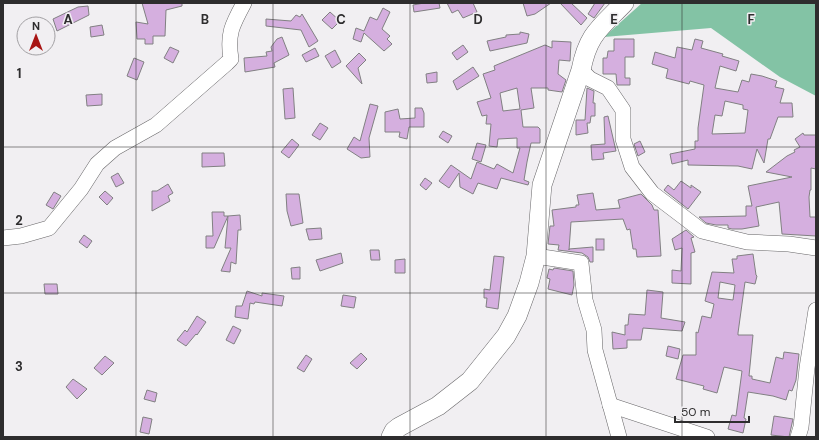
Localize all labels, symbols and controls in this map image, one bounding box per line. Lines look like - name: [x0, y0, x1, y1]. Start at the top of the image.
- text: A: [63, 11, 73, 28]
- text: B: [201, 11, 209, 28]
- text: C: [336, 11, 346, 28]
- text: D: [473, 11, 483, 28]
- text: E: [610, 11, 618, 28]
- text: F: [747, 11, 755, 28]
- north arrow: [16, 16, 56, 56]
- text: N: [32, 19, 40, 33]
- text: 1: [17, 65, 21, 82]
- text: 2: [15, 212, 23, 229]
- text: 3: [15, 358, 23, 375]
- scale bar: [675, 398, 749, 424]
- text: 50 m: [681, 404, 710, 420]

